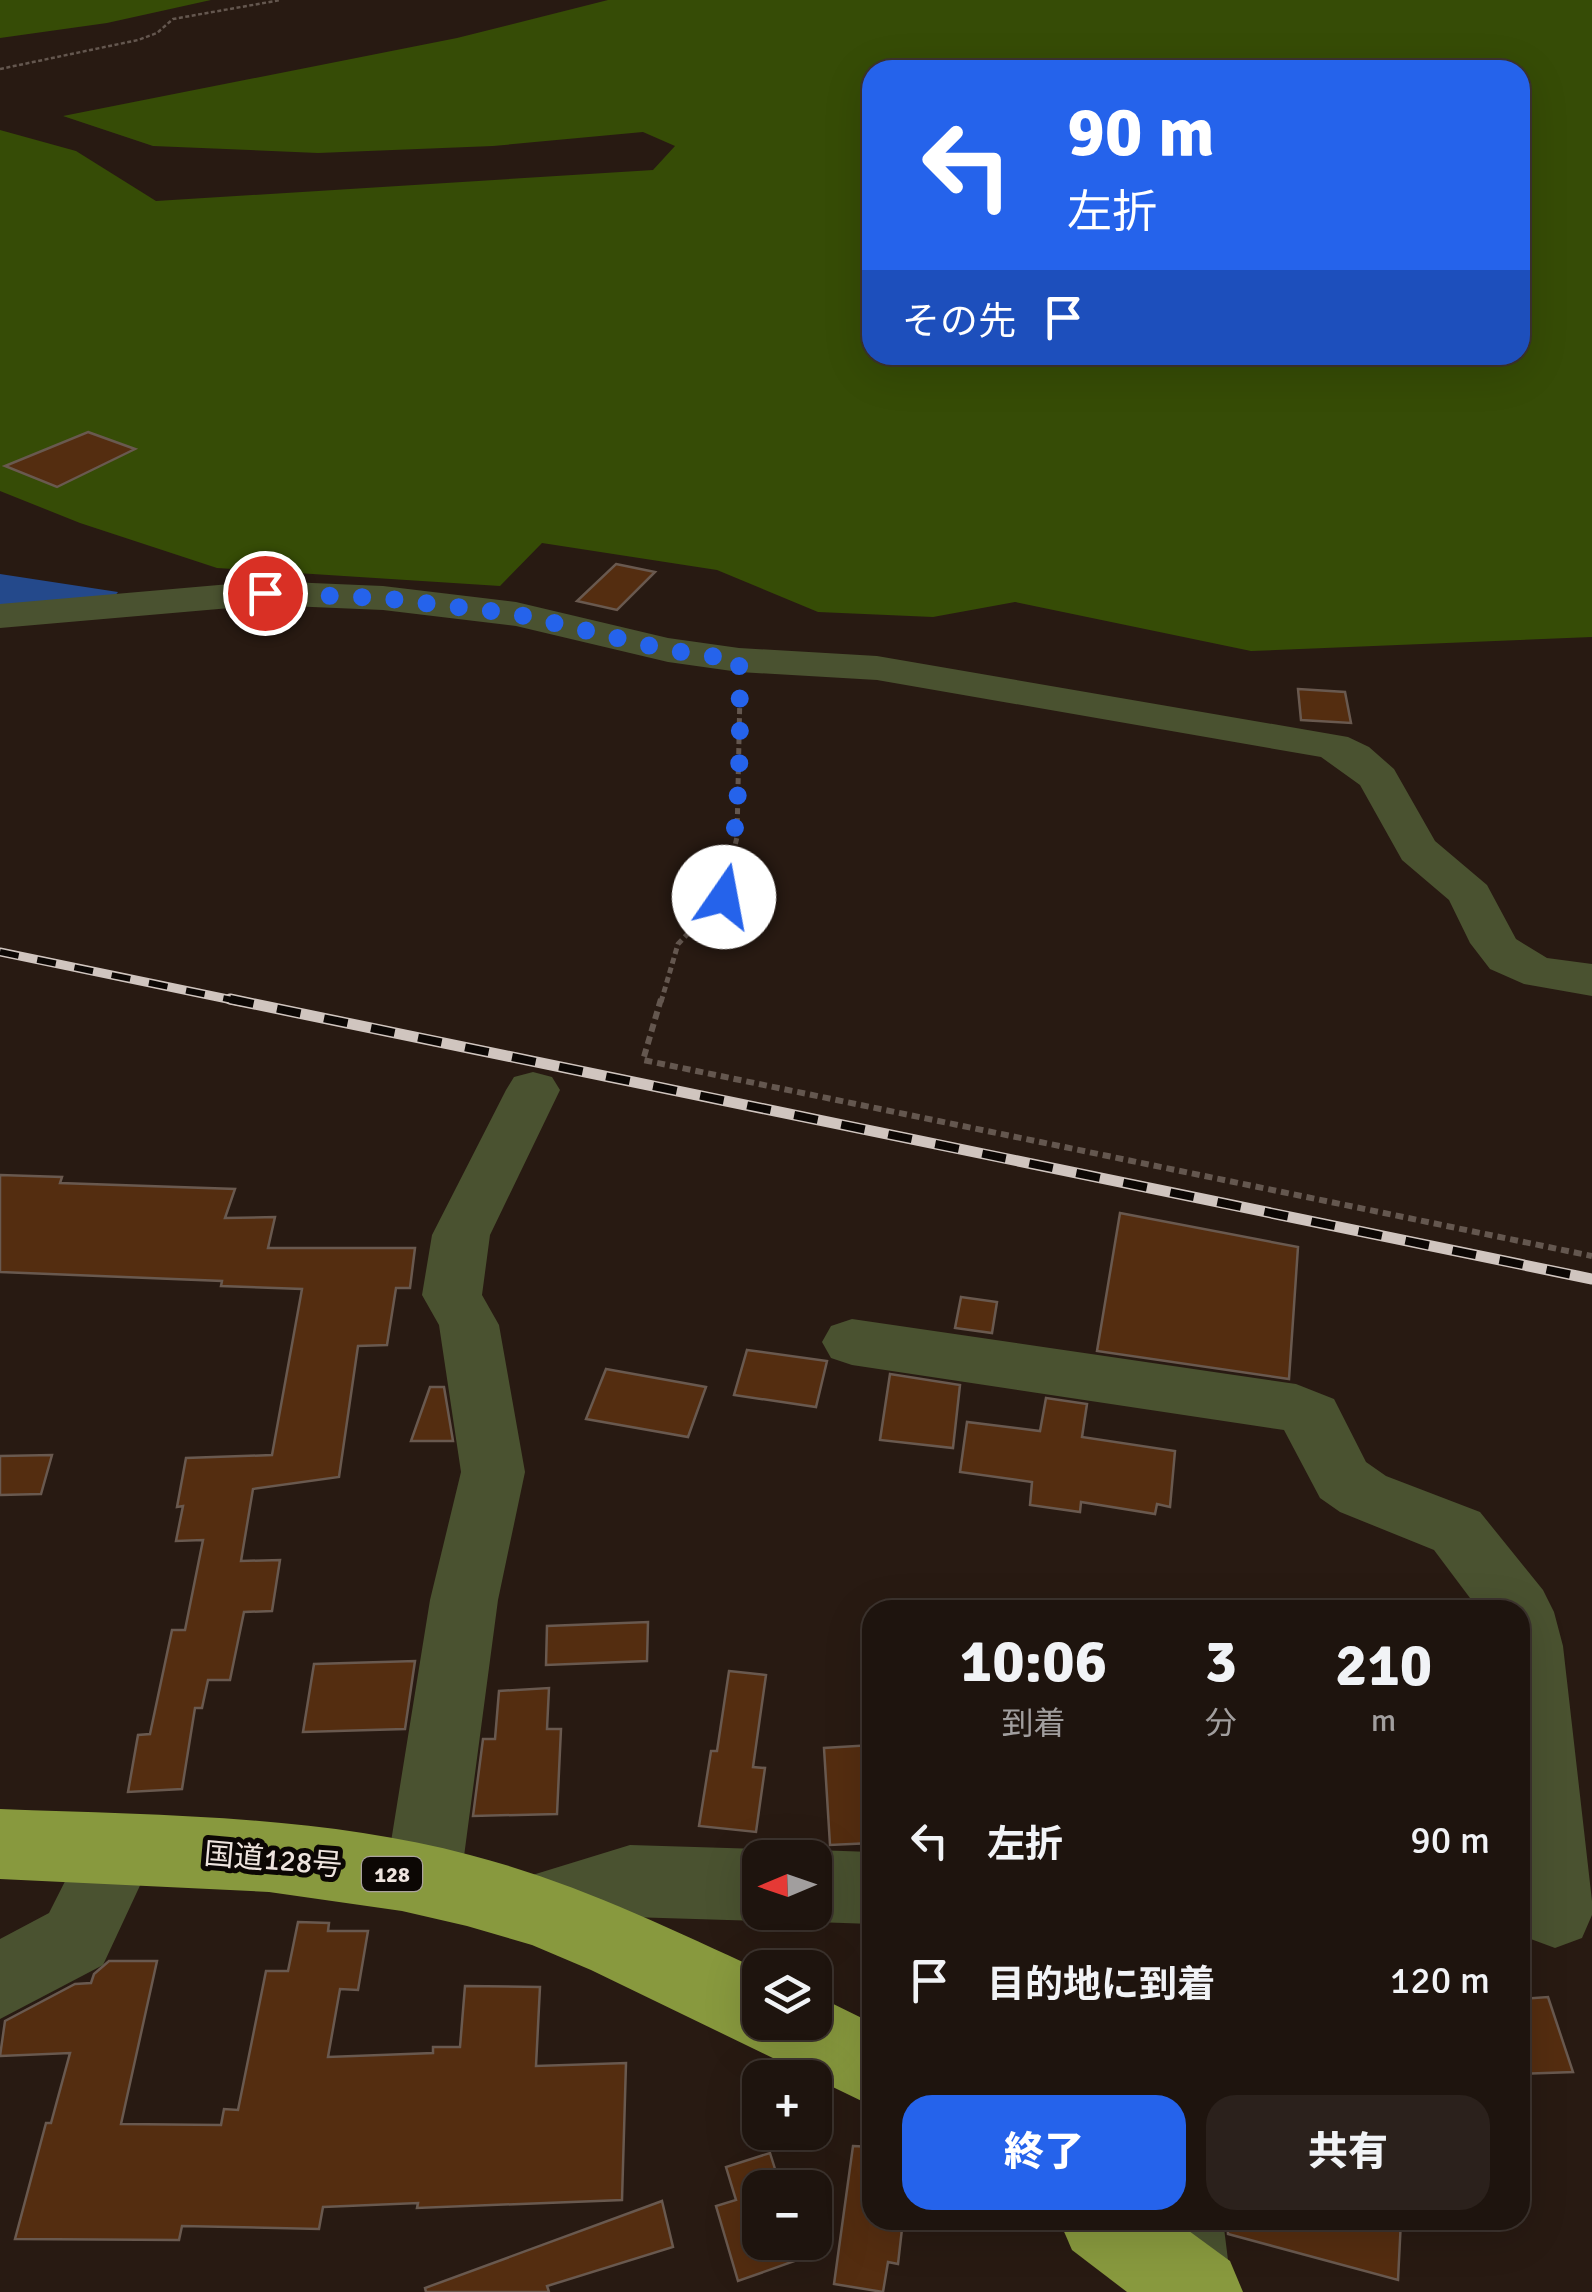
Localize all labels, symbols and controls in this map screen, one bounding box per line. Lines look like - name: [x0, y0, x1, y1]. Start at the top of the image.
- text: 90 m: [1067, 89, 1215, 175]
- icon: left: [902, 100, 1032, 230]
- text: 左折: [1067, 185, 1157, 240]
- icon: arrive: [1036, 290, 1091, 345]
- text: その先: [902, 298, 1016, 345]
- pin: [223, 551, 308, 636]
- icon: arrive: [238, 566, 293, 621]
- position arrow: [672, 845, 776, 949]
- text: 10:06: [960, 1625, 1107, 1699]
- text: 3: [1205, 1625, 1237, 1699]
- text: 210: [1335, 1629, 1432, 1703]
- text: m: [1371, 1701, 1396, 1740]
- text: 到着: [1001, 1704, 1065, 1743]
- text: 分: [1205, 1704, 1237, 1743]
- icon: left: [902, 1813, 957, 1868]
- text: 90 m: [1410, 1817, 1490, 1864]
- text: 左折: [987, 1821, 1063, 1868]
- street label: 国道128号: [202, 1836, 344, 1884]
- north arrow: [742, 1840, 832, 1930]
- map controls: [742, 1840, 832, 2260]
- road number: 128: [362, 1857, 422, 1891]
- button: layers: [742, 1950, 832, 2040]
- icon: arrive: [902, 1953, 957, 2008]
- text: 120 m: [1390, 1957, 1490, 2004]
- text: 目的地に到着: [987, 1961, 1215, 2008]
- button: +: [742, 2060, 832, 2150]
- button: 終了: [902, 2095, 1186, 2210]
- button: 共有: [1206, 2095, 1490, 2210]
- button: −: [742, 2170, 832, 2260]

